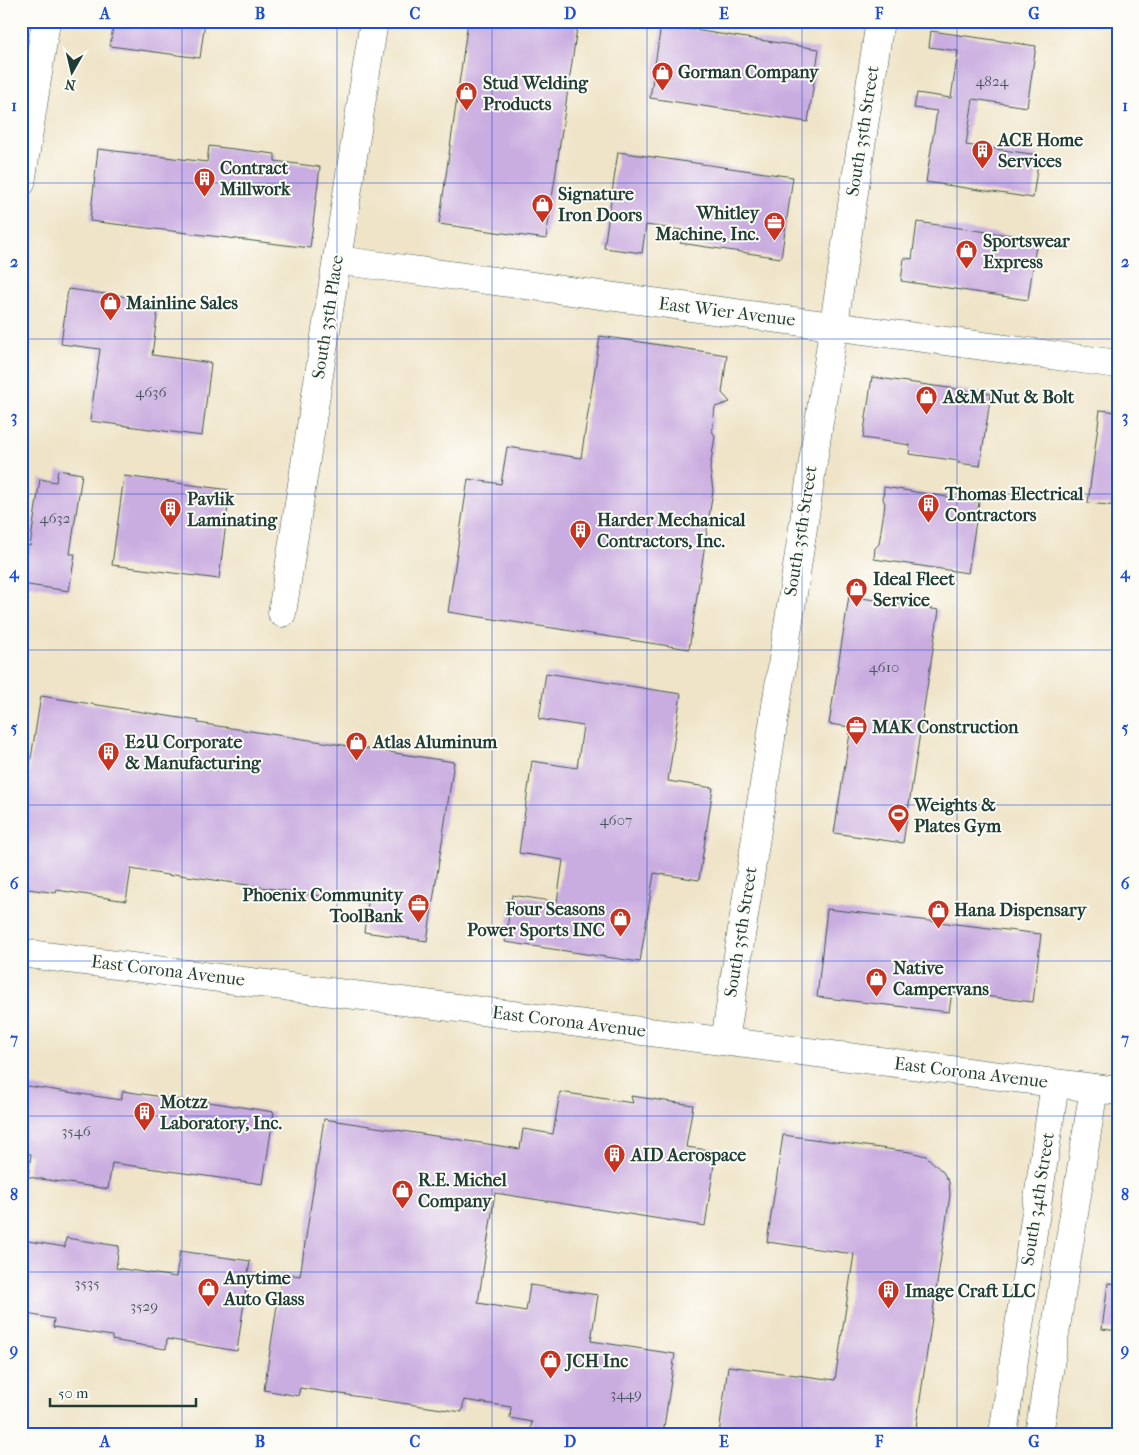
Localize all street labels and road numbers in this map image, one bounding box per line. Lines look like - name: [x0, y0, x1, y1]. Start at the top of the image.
- street label: South 35th Street: [842, 64, 884, 198]
- street label: South 35th Place: [308, 253, 348, 381]
- street label: East Wier Avenue: [657, 293, 797, 331]
- street label: South 35th Street: [780, 464, 822, 598]
- street label: South 35th Street: [720, 865, 762, 999]
- street label: East Corona Avenue: [90, 951, 246, 991]
- street label: East Corona Avenue: [491, 1002, 647, 1042]
- street label: East Corona Avenue: [893, 1053, 1049, 1093]
- street label: South 34th Street: [1017, 1130, 1059, 1267]

